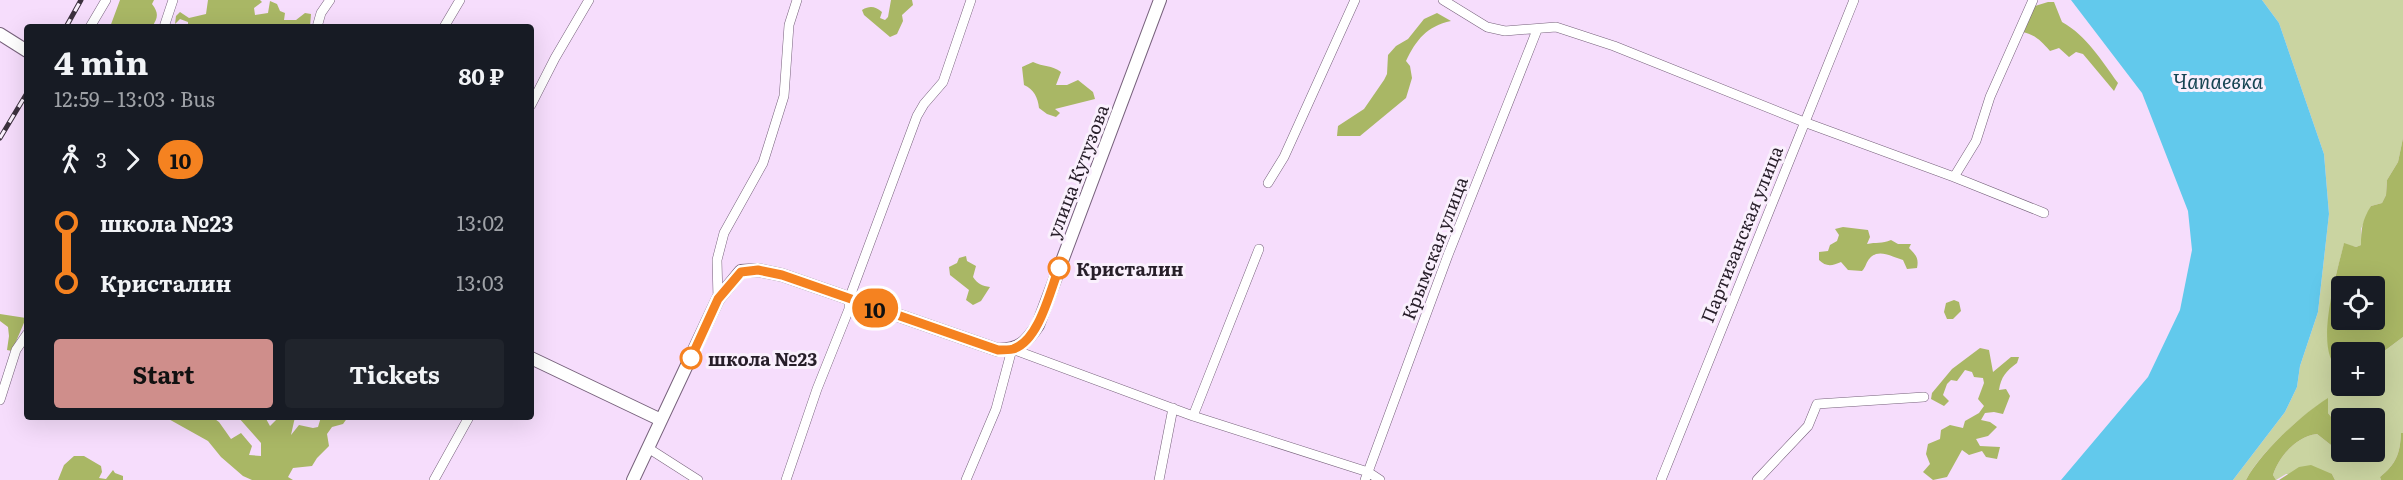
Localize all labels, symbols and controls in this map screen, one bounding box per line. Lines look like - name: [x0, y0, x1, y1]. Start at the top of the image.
- text: 4 min: [54, 36, 148, 85]
- text: 80 ₽: [458, 59, 504, 92]
- water label: Чапаевка: [2173, 65, 2264, 95]
- text: 12:59 – 13:03 · Bus: [54, 83, 215, 113]
- street label: улица Кутузова: [1039, 100, 1115, 242]
- street label: Партизанская улица: [1693, 141, 1789, 327]
- icon: walk: [54, 143, 87, 176]
- icon: forward: [116, 143, 149, 176]
- text: 3: [96, 144, 107, 174]
- text: 10: [170, 144, 191, 175]
- street label: Крымская улица: [1394, 172, 1474, 324]
- text: школа №23: [100, 206, 234, 239]
- text: 13:02: [457, 207, 504, 237]
- place label: Кристалин: [1076, 255, 1184, 282]
- marker: Кристалин: [1048, 257, 1070, 279]
- text: Кристалин: [100, 266, 231, 299]
- text: 13:03: [456, 267, 504, 297]
- map controls: [2331, 276, 2385, 462]
- button: locate: [2331, 276, 2385, 330]
- line badge: 10: [848, 288, 902, 328]
- text: 10: [864, 293, 886, 324]
- button: Start: [54, 339, 273, 408]
- button: Tickets: [285, 339, 504, 408]
- button: +: [2331, 342, 2385, 396]
- place label: школа №23: [708, 345, 817, 372]
- marker: школа №23: [680, 347, 702, 369]
- button: −: [2331, 408, 2385, 462]

